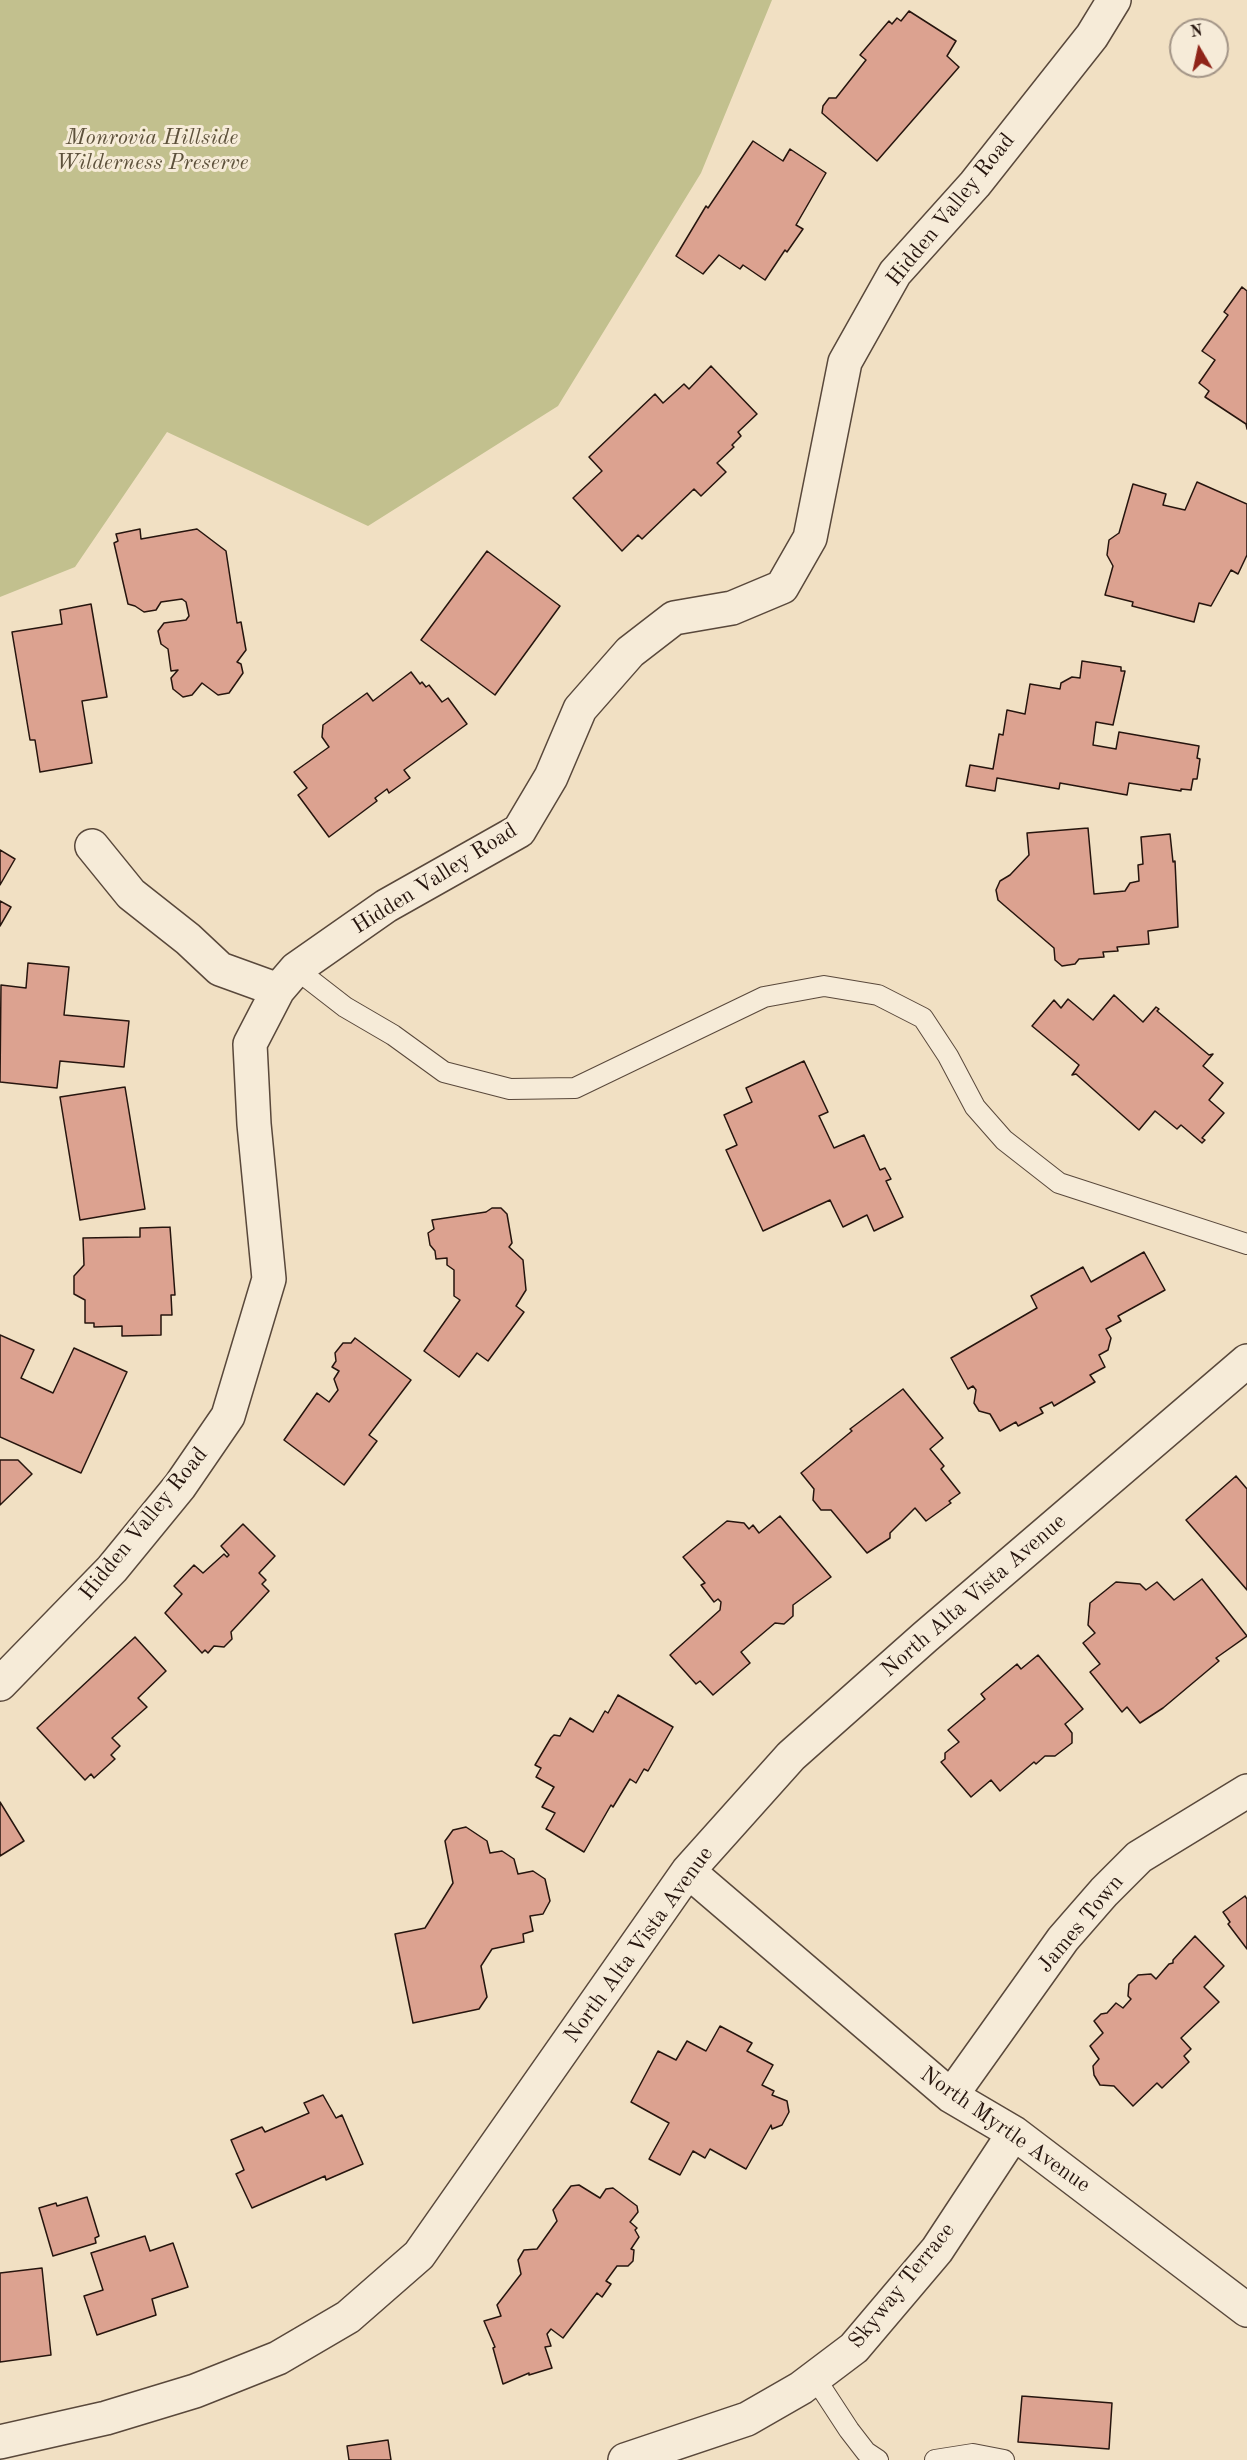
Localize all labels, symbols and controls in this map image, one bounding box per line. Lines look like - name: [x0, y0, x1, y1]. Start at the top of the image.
- north arrow: [1169, 18, 1229, 78]
- text: N: [1189, 23, 1204, 41]
- park label: Monrovia Hillside Wilderness Preserve: [55, 125, 249, 176]
- street label: Hidden Valley Road: [881, 128, 1021, 292]
- street label: Hidden Valley Road: [348, 818, 522, 940]
- street label: Hidden Valley Road: [74, 1442, 214, 1606]
- street label: North Alta Vista Avenue: [876, 1509, 1072, 1683]
- street label: North Alta Vista Avenue: [559, 1842, 719, 2048]
- street label: James Town: [1032, 1870, 1130, 1978]
- street label: North Myrtle Avenue: [915, 2061, 1095, 2199]
- street label: Skyway Terrace: [843, 2218, 961, 2354]

